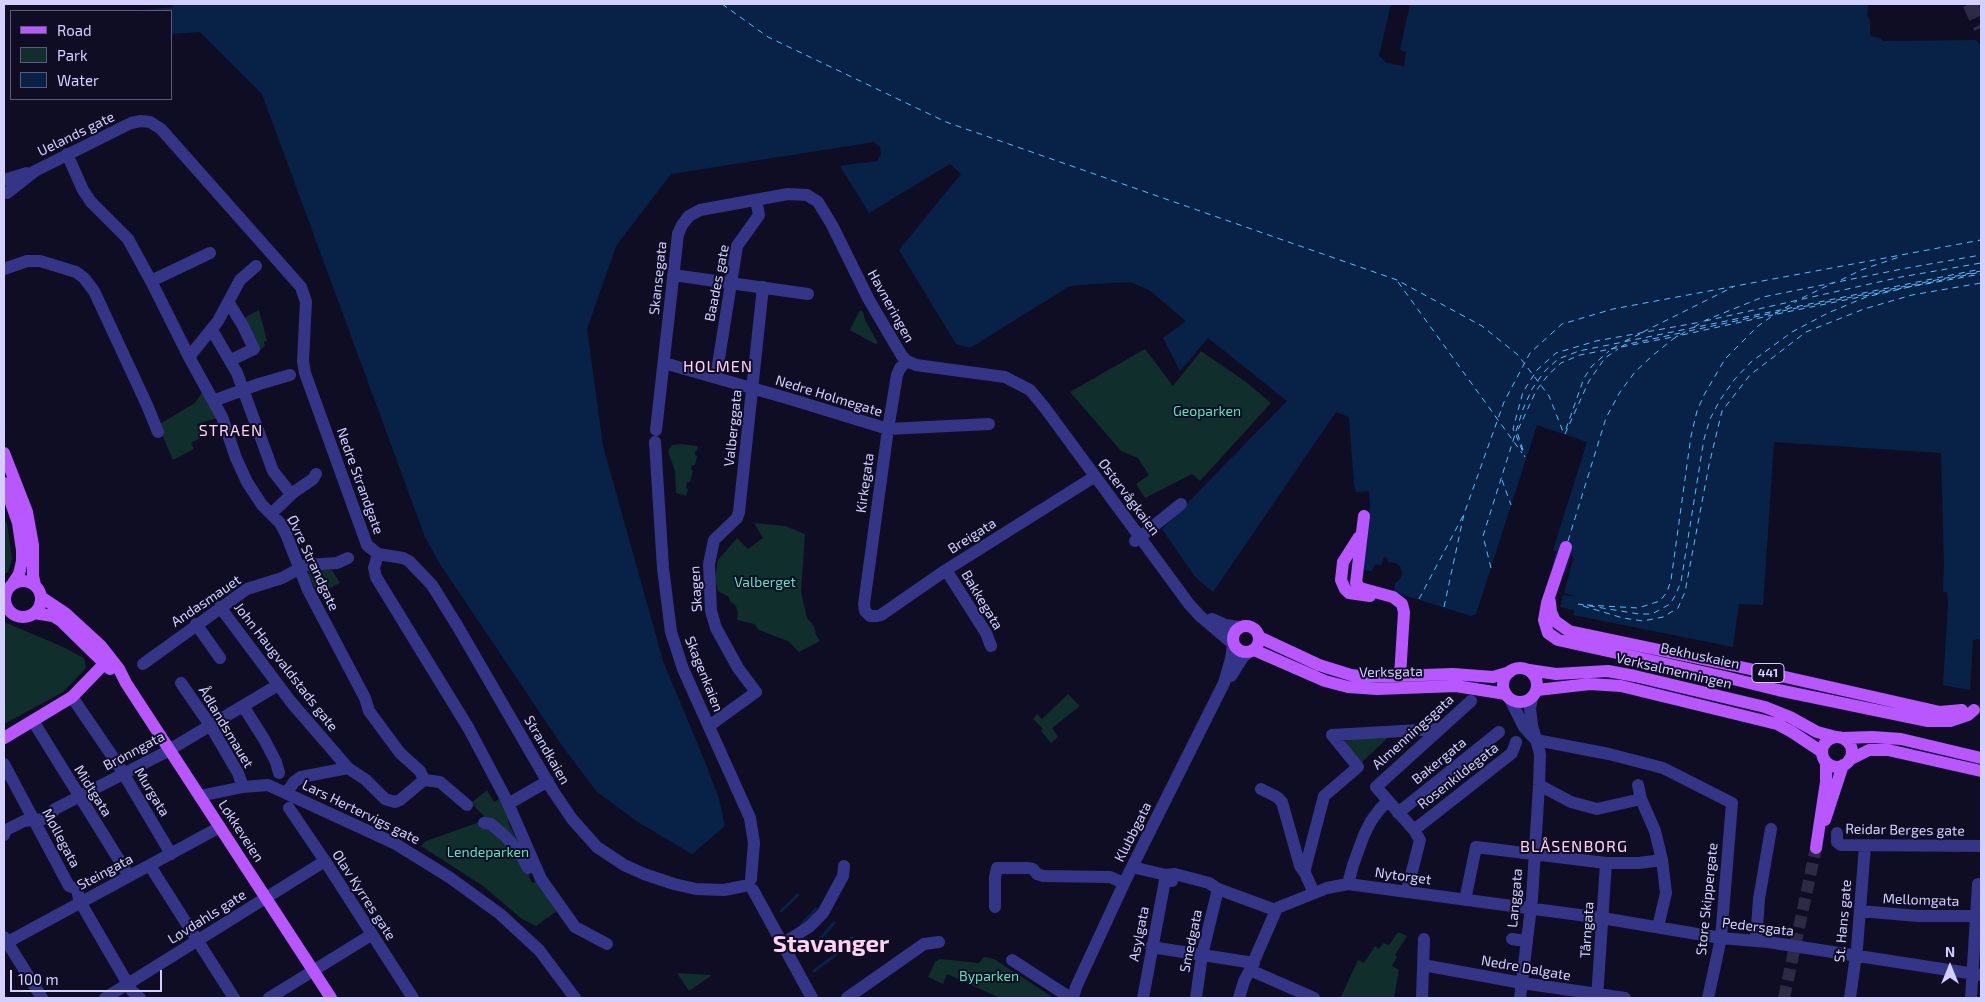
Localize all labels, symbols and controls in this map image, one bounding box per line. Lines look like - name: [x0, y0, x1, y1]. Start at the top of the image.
- legend: [10, 10, 172, 100]
- text: Road: [57, 21, 92, 39]
- text: Park: [57, 46, 88, 64]
- text: Water: [57, 71, 99, 89]
- street label: Uelands gate: [35, 108, 117, 160]
- street label: Skansegata: [646, 240, 670, 316]
- street label: Baades gate: [701, 243, 733, 323]
- street label: Havneringen: [864, 267, 918, 345]
- district label: HOLMEN: [682, 357, 754, 377]
- street label: Nedre Holmegate: [773, 372, 885, 420]
- street label: Valberggata: [721, 389, 745, 467]
- park label: Geoparken: [1173, 403, 1241, 419]
- district label: STRAEN: [198, 421, 264, 441]
- street label: Nedre Strandgate: [333, 425, 387, 537]
- street label: Kirkegata: [852, 452, 878, 514]
- street label: Østervågkaien: [1095, 455, 1163, 539]
- street label: Øvre Strandgate: [283, 512, 343, 614]
- street label: Breigata: [945, 515, 999, 557]
- street label: Skagen: [686, 566, 706, 612]
- street label: Bakkegata: [958, 567, 1006, 633]
- street label: Andasmauet: [168, 572, 244, 630]
- park label: Valberget: [734, 574, 796, 590]
- street label: John Haugvaldstads gate: [230, 599, 342, 735]
- street label: Skagenkaien: [681, 634, 727, 714]
- street label: Bekhuskaien: [1659, 639, 1741, 673]
- street label: Verksalmenningen: [1614, 650, 1734, 692]
- street label: Verksgata: [1359, 663, 1423, 681]
- road number: 441: [1752, 664, 1784, 682]
- street label: Ådlandsmauet: [195, 683, 257, 771]
- street label: Almenningsgata: [1369, 691, 1457, 773]
- street label: Strandkaien: [521, 713, 573, 787]
- street label: Brønngata: [100, 728, 168, 774]
- street label: Bakergata: [1409, 734, 1469, 788]
- street label: Rosenkildegata: [1414, 739, 1502, 813]
- street label: Midtgata: [71, 762, 115, 820]
- street label: Murgata: [131, 764, 173, 820]
- street label: Lars Hertervigs gate: [299, 776, 423, 848]
- street label: Løkkeveien: [215, 797, 267, 865]
- street label: Klubbgata: [1111, 799, 1155, 865]
- street label: Møllegata: [38, 806, 84, 870]
- street label: Reidar Berges gate: [1845, 821, 1965, 839]
- district label: BLÅSENBORG: [1519, 837, 1629, 857]
- street label: Store Skippergate: [1693, 842, 1721, 956]
- park label: Lendeparken: [447, 844, 529, 860]
- street label: Olav Kyrres gate: [329, 847, 399, 943]
- street label: Steingata: [74, 850, 136, 894]
- street label: Nytorget: [1374, 864, 1432, 888]
- street label: Langgata: [1504, 868, 1526, 928]
- street label: St. Hans gate: [1831, 879, 1855, 963]
- street label: Løvdahls gate: [165, 886, 249, 948]
- street label: Mellomgata: [1882, 890, 1960, 910]
- street label: Tårngata: [1577, 901, 1597, 959]
- street label: Asylgata: [1125, 905, 1153, 963]
- street label: Smedgata: [1176, 908, 1206, 974]
- street label: Pedersgata: [1721, 914, 1795, 940]
- district label: Stavanger: [773, 930, 889, 958]
- north arrow: [1925, 942, 1975, 992]
- text: N: [1945, 943, 1955, 960]
- street label: Nedre Dalgate: [1480, 952, 1572, 984]
- scale bar: [12, 960, 165, 992]
- park label: Byparken: [959, 968, 1019, 984]
- text: 100 m: [18, 970, 59, 988]

